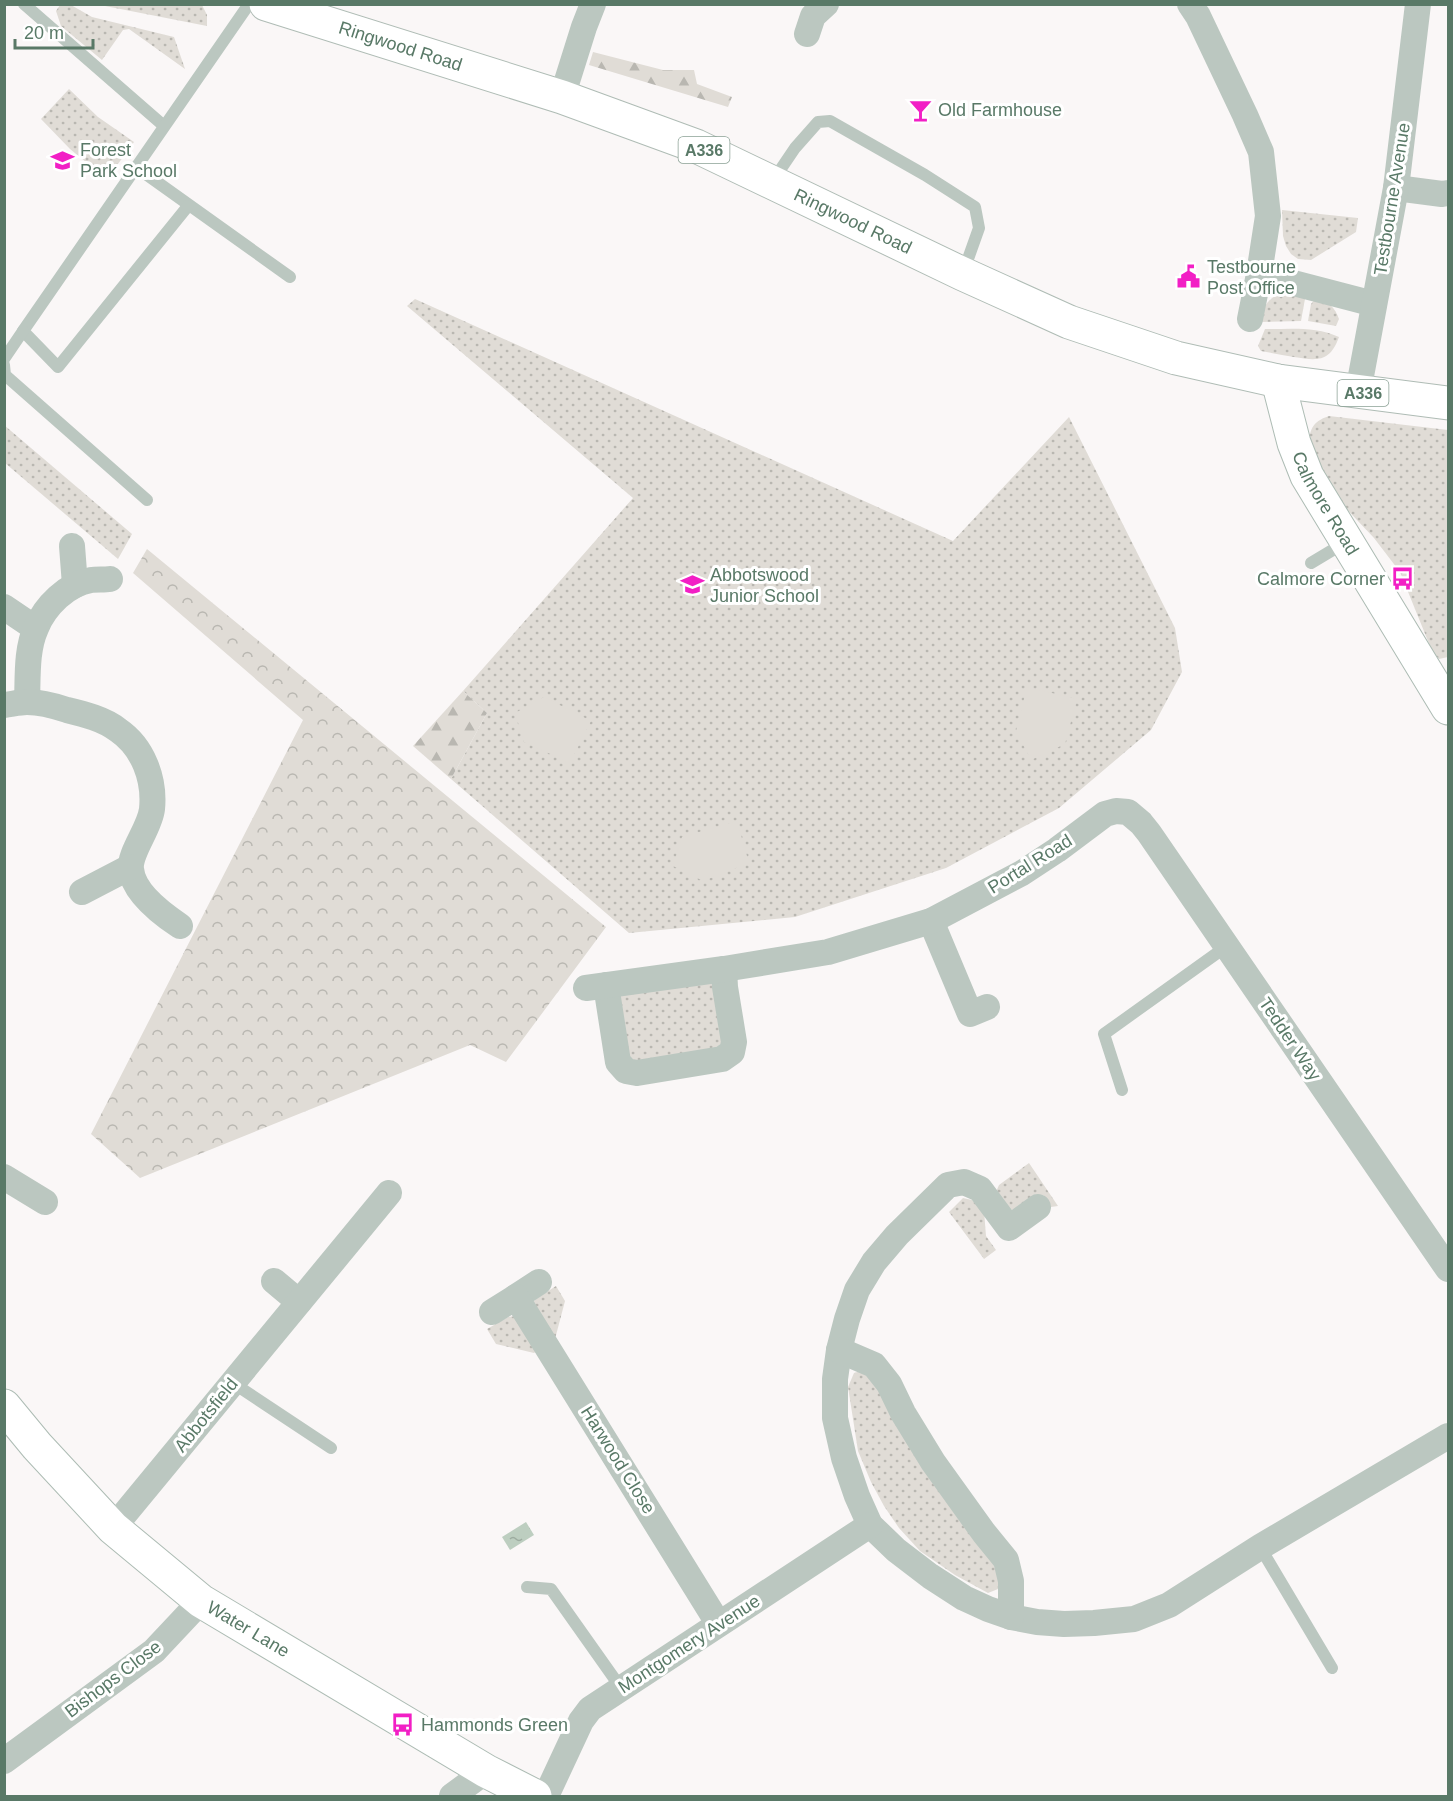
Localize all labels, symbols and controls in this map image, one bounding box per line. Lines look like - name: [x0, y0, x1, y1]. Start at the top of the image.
- scale bar: [15, 12, 93, 50]
- street label: Ringwood Road: [336, 18, 465, 75]
- text: 20 m: [24, 23, 64, 43]
- bar icon: Old Farmhouse: [907, 97, 933, 123]
- place label: Old Farmhouse: [938, 100, 1062, 120]
- street label: Testbourne Avenue: [1370, 121, 1414, 277]
- road number: A336: [678, 137, 730, 163]
- place label: Forest Park School: [80, 140, 177, 181]
- school or university icon: Forest Park School: [49, 147, 75, 173]
- street label: Ringwood Road: [791, 185, 915, 258]
- place label: Testbourne Post Office: [1207, 257, 1296, 298]
- public building icon: Testbourne Post Office: [1176, 264, 1202, 290]
- road number: A336: [1338, 380, 1388, 406]
- street label: Calmore Road: [1288, 449, 1363, 559]
- place label: Abbotswood Junior School: [710, 565, 819, 606]
- bus stop icon: Calmore Corner: [1390, 566, 1416, 592]
- place label: Calmore Corner: [1257, 569, 1385, 589]
- school or university icon: Abbotswood Junior School: [679, 572, 705, 598]
- street label: Portal Road: [984, 830, 1076, 898]
- street label: Tedder Way: [1255, 994, 1325, 1084]
- street label: Abbotsfield: [170, 1374, 242, 1456]
- street label: Harwood Close: [577, 1403, 659, 1517]
- street label: Montgomery Avenue: [614, 1591, 764, 1697]
- street label: Water Lane: [203, 1597, 293, 1661]
- street label: Bishops Close: [61, 1636, 165, 1722]
- bus stop icon: Hammonds Green: [390, 1712, 416, 1738]
- place label: Hammonds Green: [421, 1715, 568, 1735]

